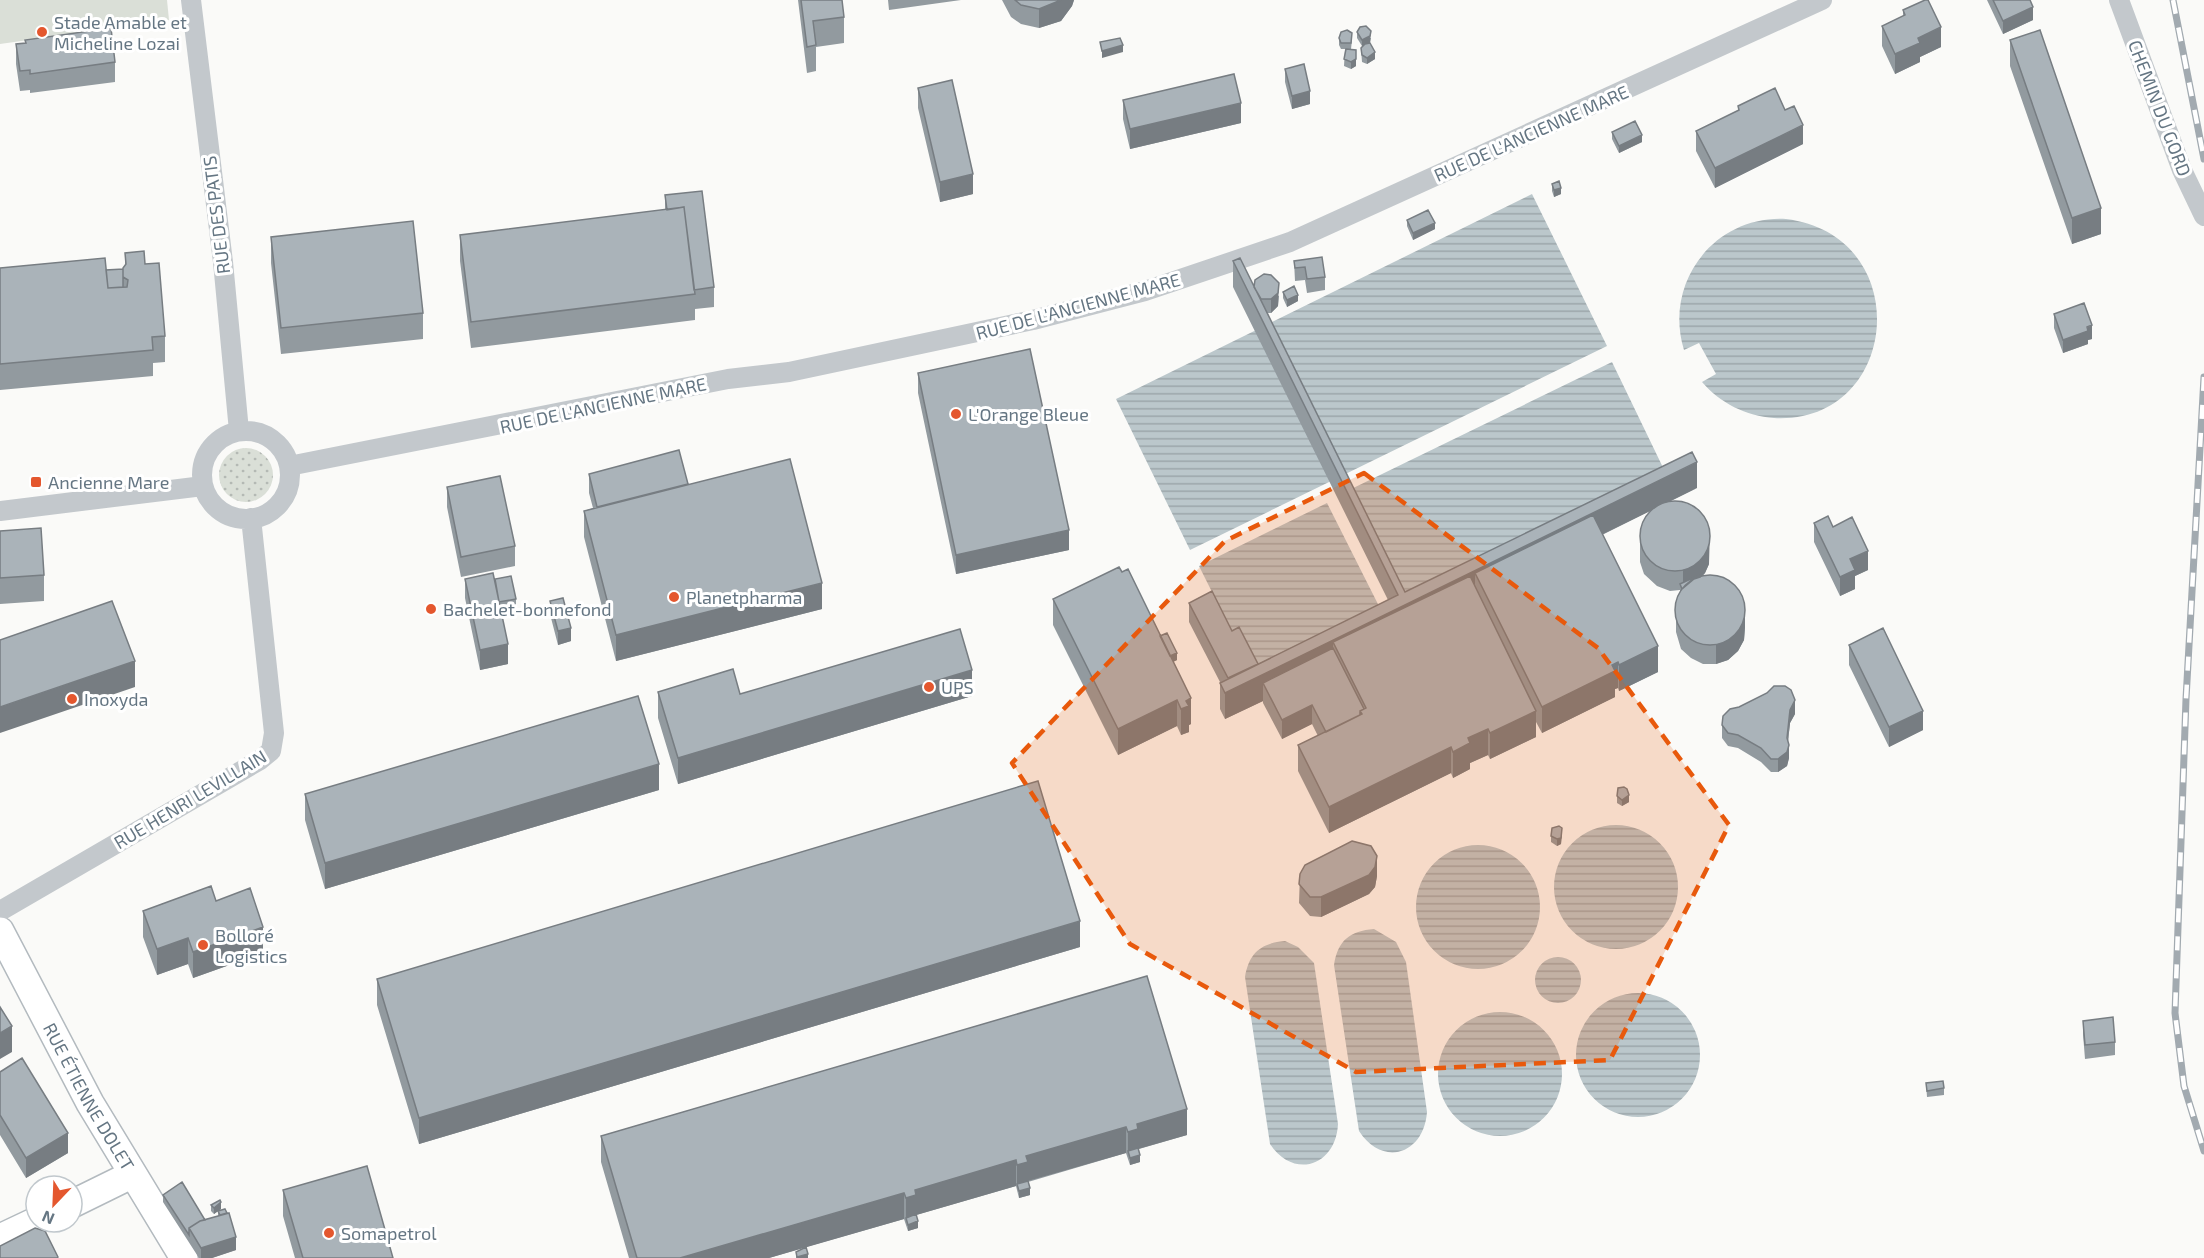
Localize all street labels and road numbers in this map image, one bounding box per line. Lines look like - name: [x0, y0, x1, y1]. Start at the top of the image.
- street label: CHEMIN DU GORD: [2124, 37, 2196, 179]
- street label: RUE DE L'ANCIENNE MARE: [1430, 80, 1632, 186]
- street label: RUE DES PATIS: [198, 155, 234, 275]
- street label: RUE DE L'ANCIENNE MARE: [973, 268, 1183, 344]
- street label: RUE DE L'ANCIENNE MARE: [498, 372, 708, 438]
- street label: RUE HENRI LEVILLAIN: [110, 745, 270, 853]
- street label: RUE ÉTIENNE DOLET: [39, 1019, 140, 1175]

